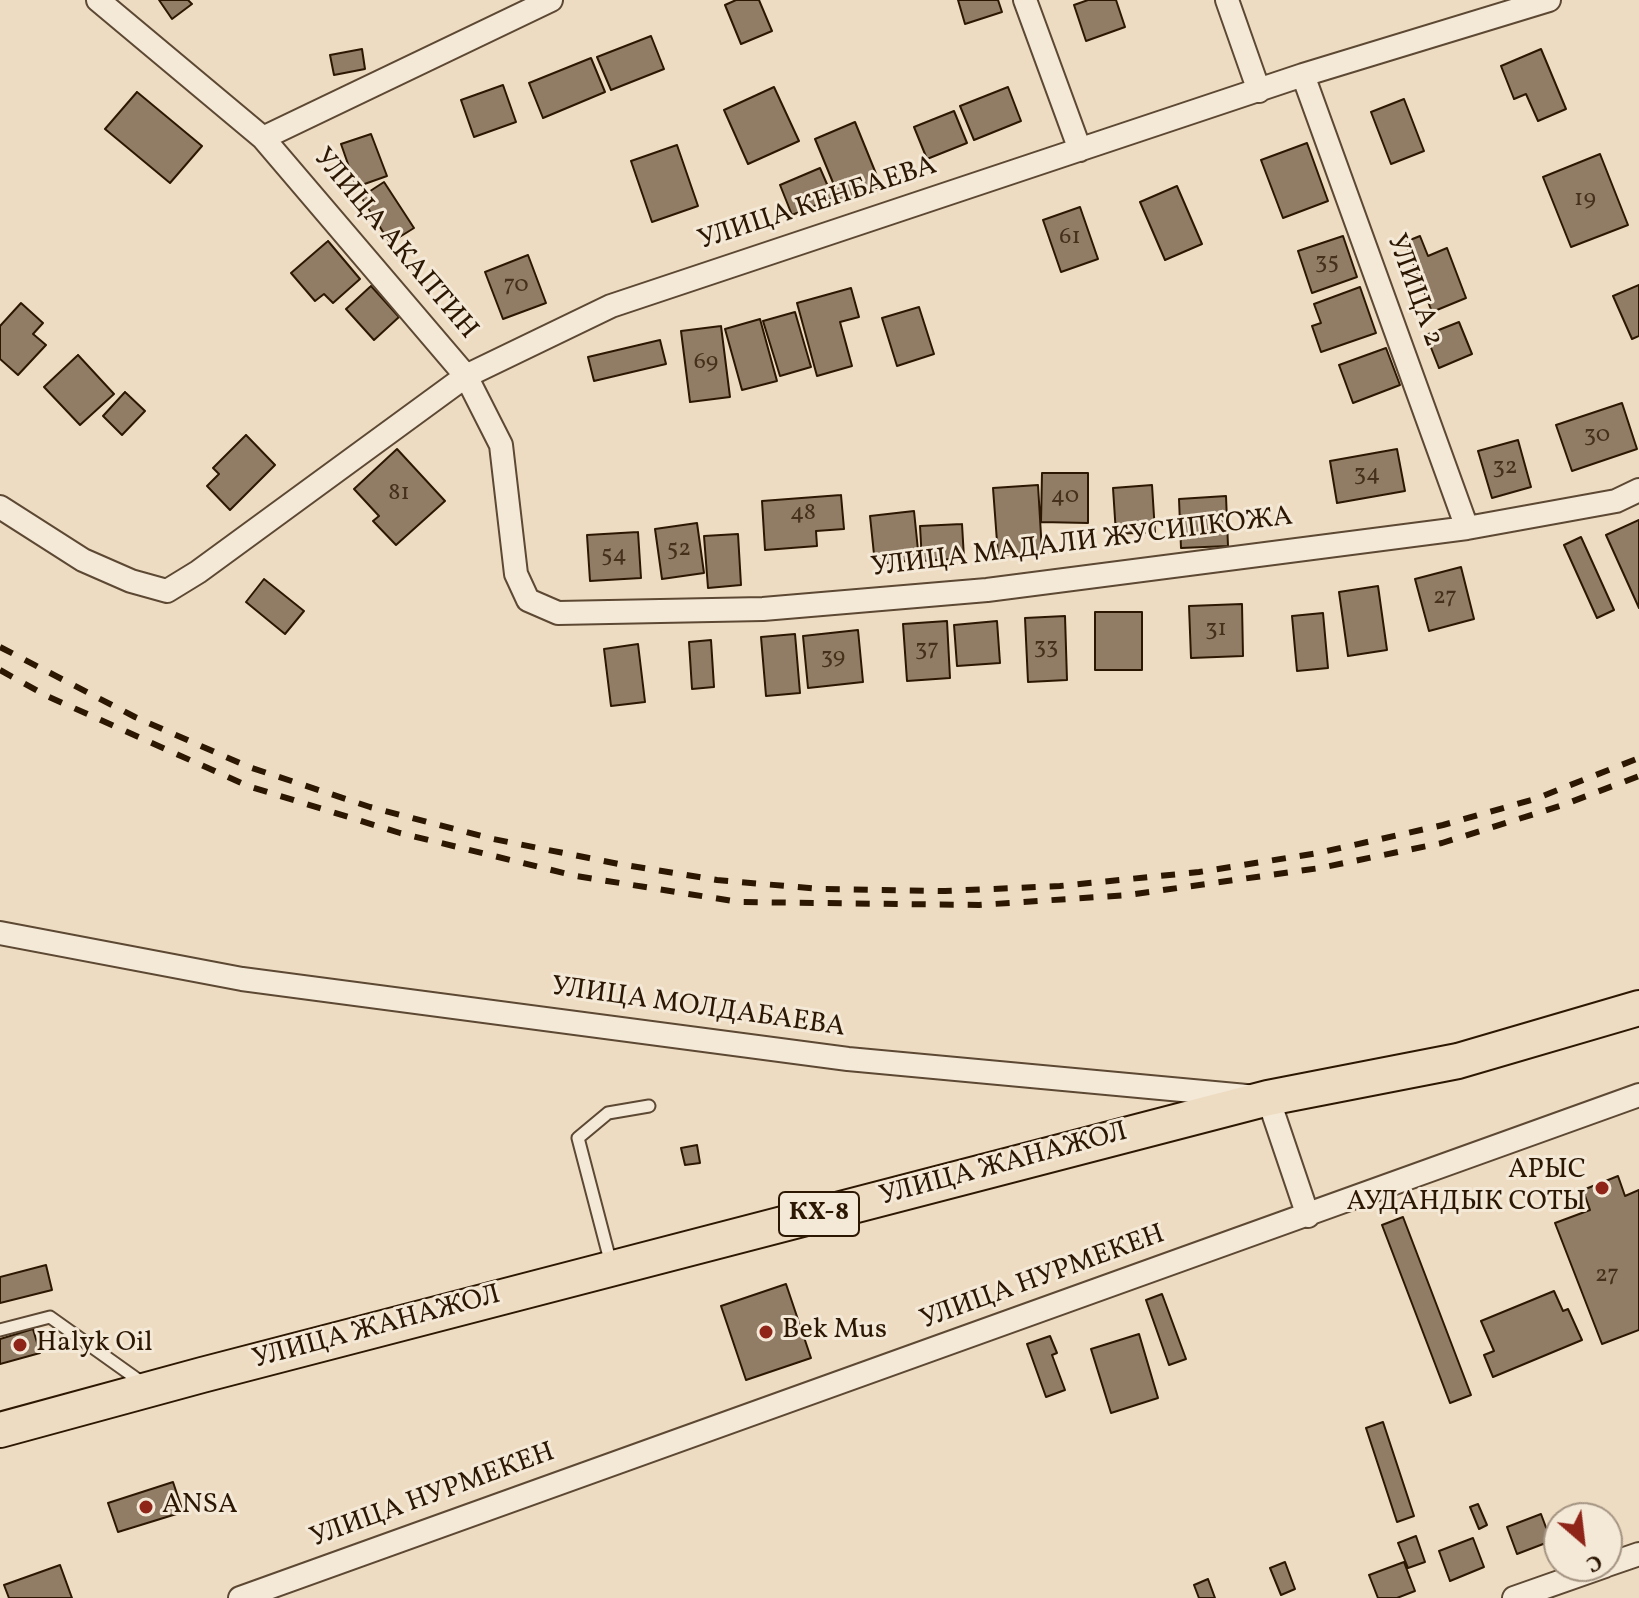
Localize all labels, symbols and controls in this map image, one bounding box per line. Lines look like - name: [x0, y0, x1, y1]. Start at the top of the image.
- street label: УЛИЦА АКАПТИН: [304, 143, 484, 347]
- street label: УЛИЦА КЕНБАЕВА: [695, 151, 941, 259]
- house number: 19: [1574, 187, 1596, 215]
- house number: 61: [1059, 225, 1081, 253]
- street label: УЛИЦА 2: [1377, 230, 1449, 352]
- house number: 35: [1315, 250, 1339, 278]
- house number: 70: [503, 273, 529, 301]
- house number: 69: [694, 350, 718, 378]
- house number: 30: [1584, 423, 1610, 451]
- house number: 32: [1492, 455, 1518, 483]
- house number: 34: [1354, 462, 1380, 490]
- house number: 81: [388, 481, 410, 509]
- house number: 40: [1051, 484, 1079, 512]
- house number: 48: [790, 501, 816, 529]
- street label: УЛИЦА МАДАЛИ ЖУСИПКОЖА: [869, 501, 1295, 587]
- house number: 52: [667, 537, 691, 565]
- house number: 54: [601, 543, 627, 571]
- house number: 27: [1433, 585, 1457, 613]
- house number: 31: [1205, 617, 1227, 645]
- house number: 33: [1034, 635, 1058, 663]
- house number: 37: [915, 637, 939, 665]
- house number: 39: [821, 645, 845, 673]
- street label: УЛИЦА МОЛДАБАЕВА: [549, 972, 847, 1046]
- street label: УЛИЦА ЖАНАЖОЛ: [876, 1117, 1132, 1215]
- place label: АРЫС АУДАНДЫК СОТЫ: [1347, 1155, 1586, 1221]
- marker: АРЫС АУДАНДЫК СОТЫ: [1593, 1179, 1611, 1197]
- road number: КХ-8: [779, 1192, 859, 1236]
- street label: УЛИЦА НУРМЕКЕН: [916, 1219, 1170, 1339]
- house number: 27: [1595, 1263, 1619, 1291]
- street label: УЛИЦА ЖАНАЖОЛ: [249, 1280, 505, 1378]
- place label: Bek Mus: [782, 1315, 887, 1349]
- marker: Bek Mus: [757, 1323, 775, 1341]
- place label: Halyk Oil: [36, 1328, 153, 1362]
- marker: Halyk Oil: [11, 1336, 29, 1354]
- street label: УЛИЦА НУРМЕКЕН: [306, 1437, 560, 1557]
- place label: ANSA: [162, 1490, 238, 1524]
- marker: ANSA: [137, 1498, 155, 1516]
- north arrow: [1543, 1502, 1623, 1582]
- text: С: [1580, 1545, 1607, 1579]

